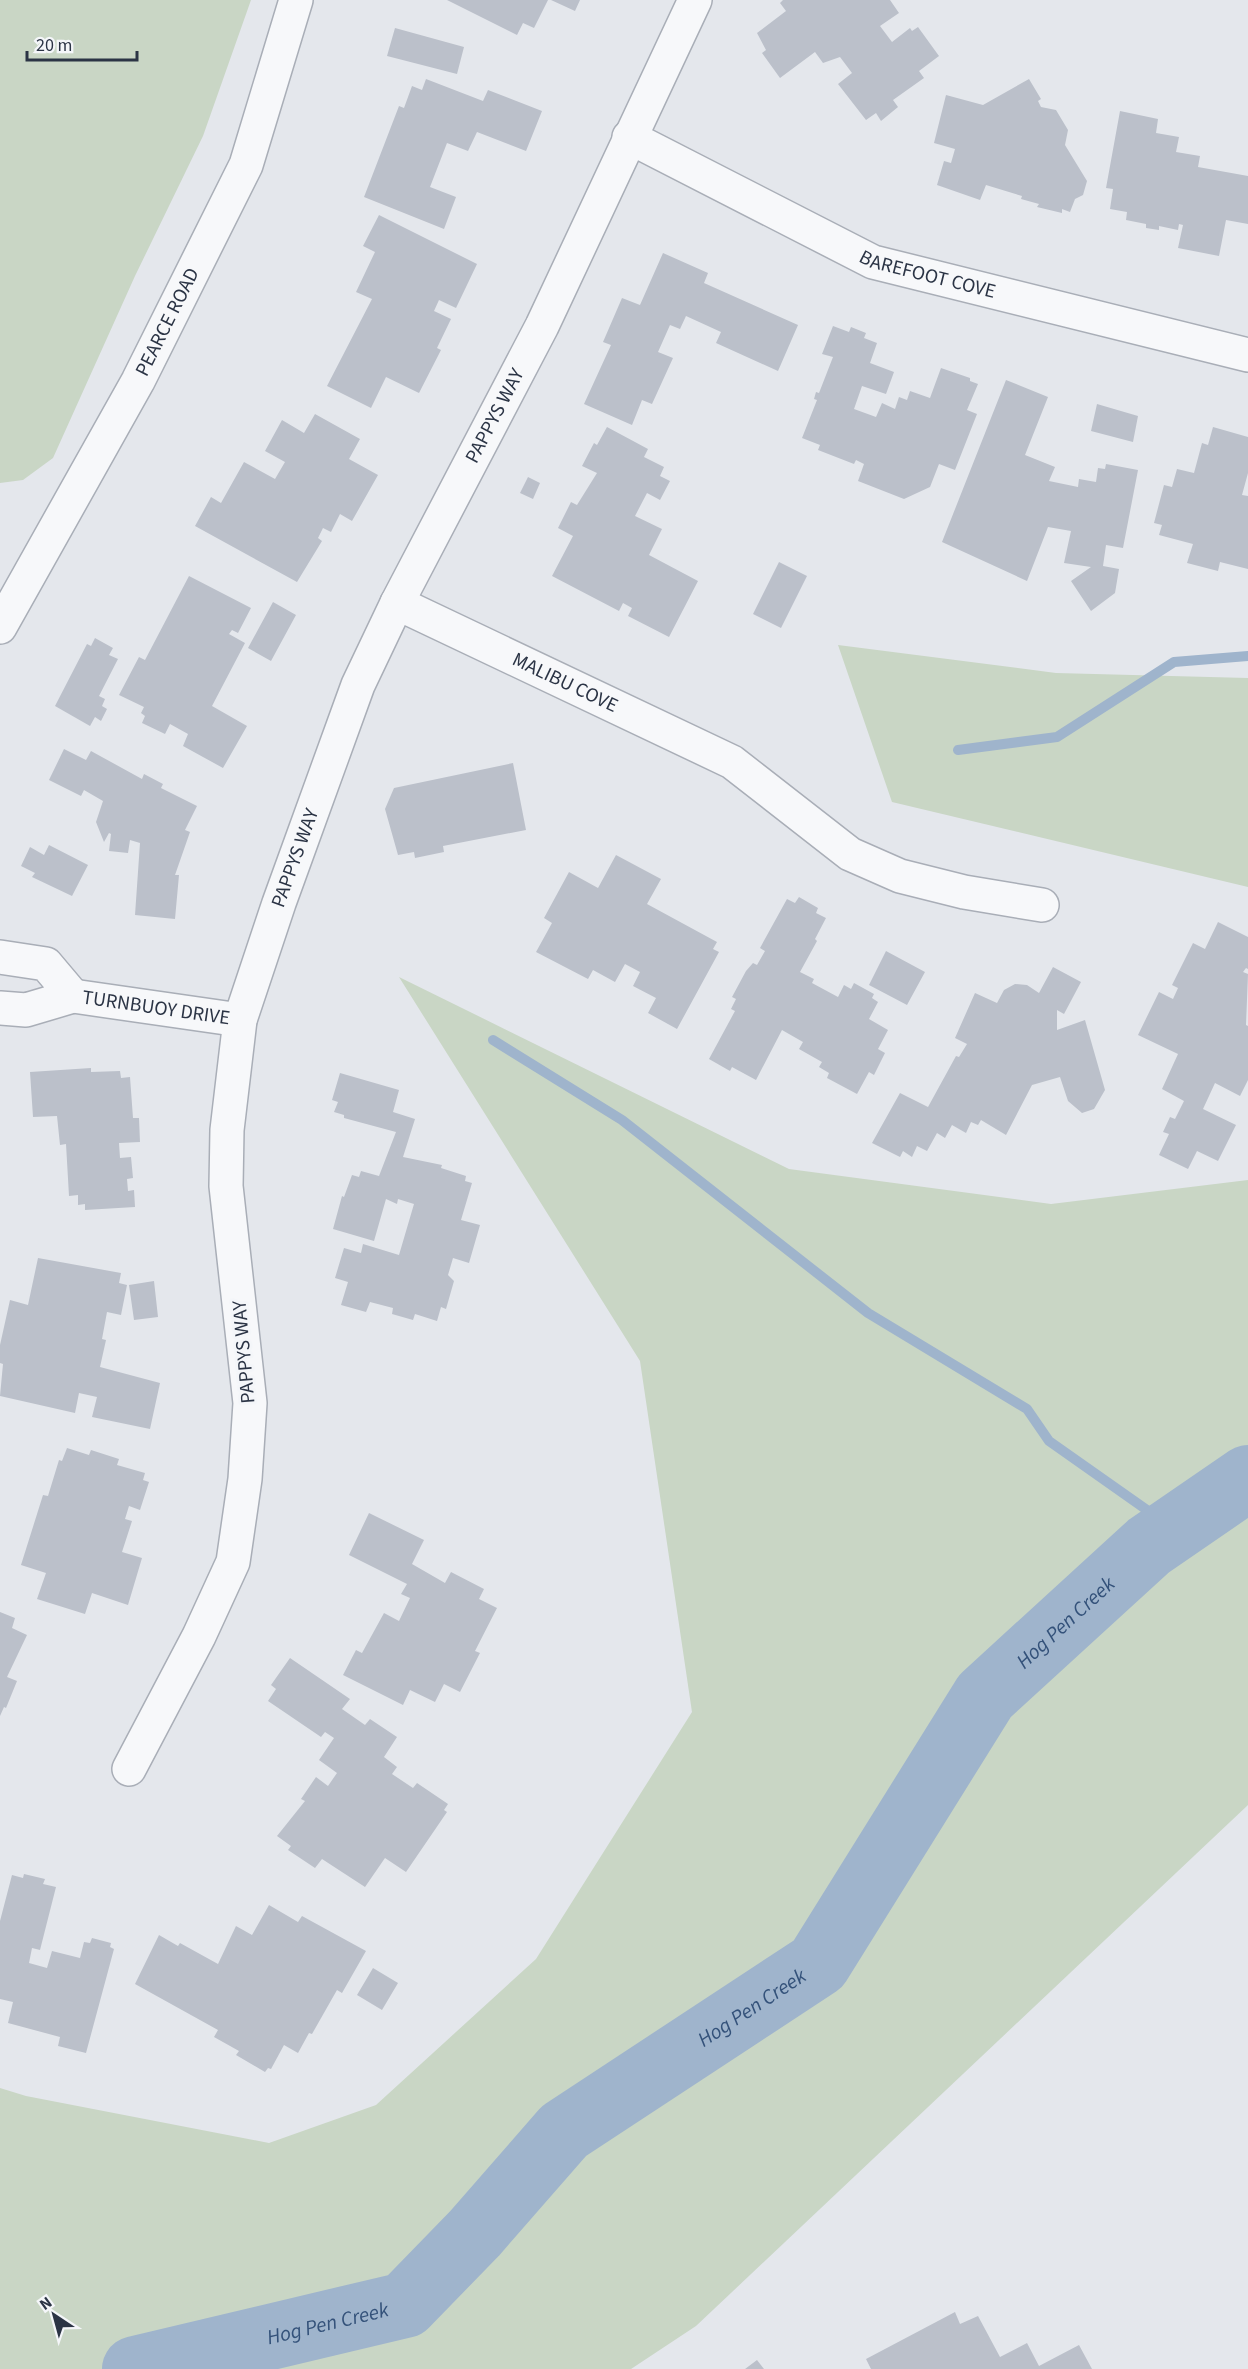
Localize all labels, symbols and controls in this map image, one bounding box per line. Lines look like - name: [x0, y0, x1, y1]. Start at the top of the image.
- scale bar: [27, 24, 136, 62]
- text: 20 m: [36, 33, 72, 58]
- street label: BAREFOOT COVE: [854, 243, 998, 306]
- street label: PEARCE ROAD: [129, 263, 206, 381]
- street label: PAPPYS WAY: [459, 363, 532, 468]
- street label: MALIBU COVE: [508, 646, 622, 720]
- street label: PAPPYS WAY: [264, 804, 326, 911]
- street label: TURNBUOY DRIVE: [80, 984, 232, 1032]
- street label: PAPPYS WAY: [226, 1299, 262, 1405]
- water label: Hog Pen Creek: [1009, 1569, 1122, 1676]
- water label: Hog Pen Creek: [692, 1960, 813, 2054]
- north arrow: [24, 2285, 84, 2345]
- text: N: [35, 2292, 57, 2316]
- water label: Hog Pen Creek: [264, 2294, 393, 2352]

